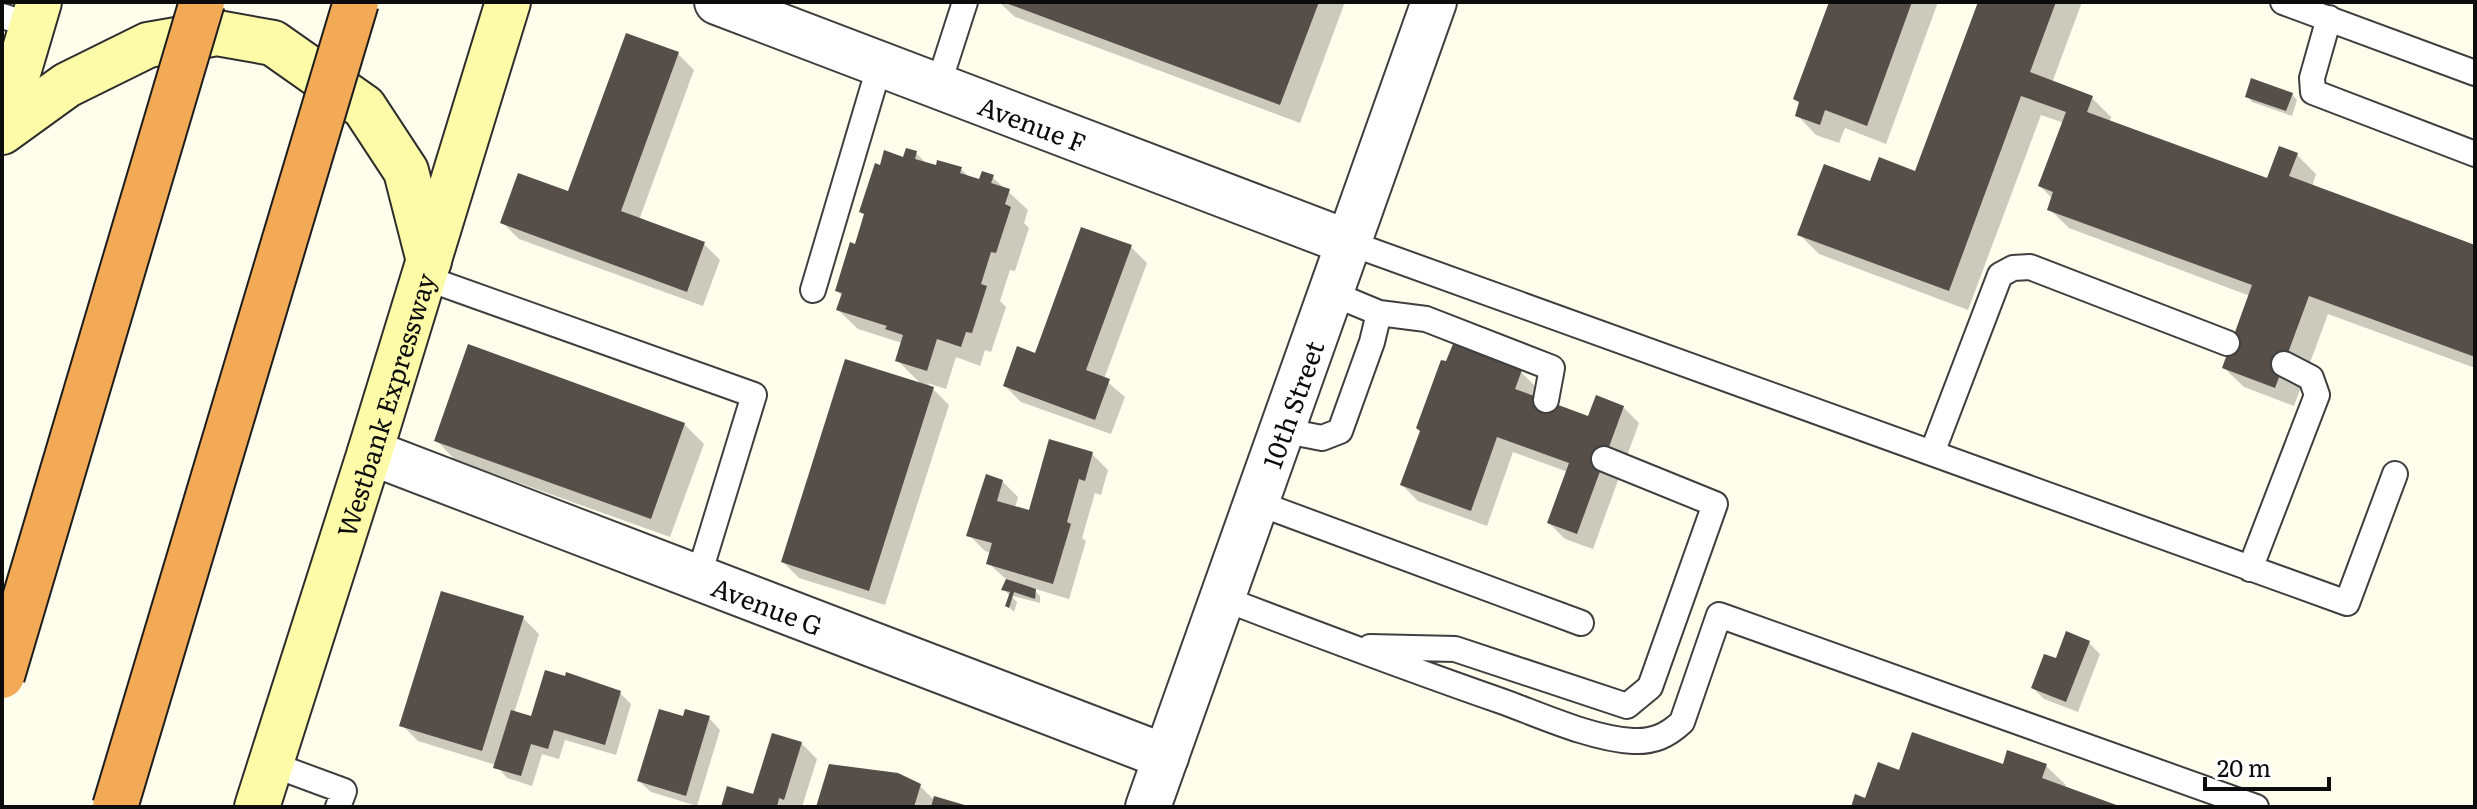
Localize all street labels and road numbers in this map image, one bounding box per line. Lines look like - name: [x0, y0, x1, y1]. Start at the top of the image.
- street label: Avenue F: [973, 84, 1092, 161]
- street label: Westbank Expressway: [325, 268, 443, 542]
- street label: 10th Street: [1251, 334, 1332, 473]
- street label: Avenue G: [707, 565, 829, 643]

